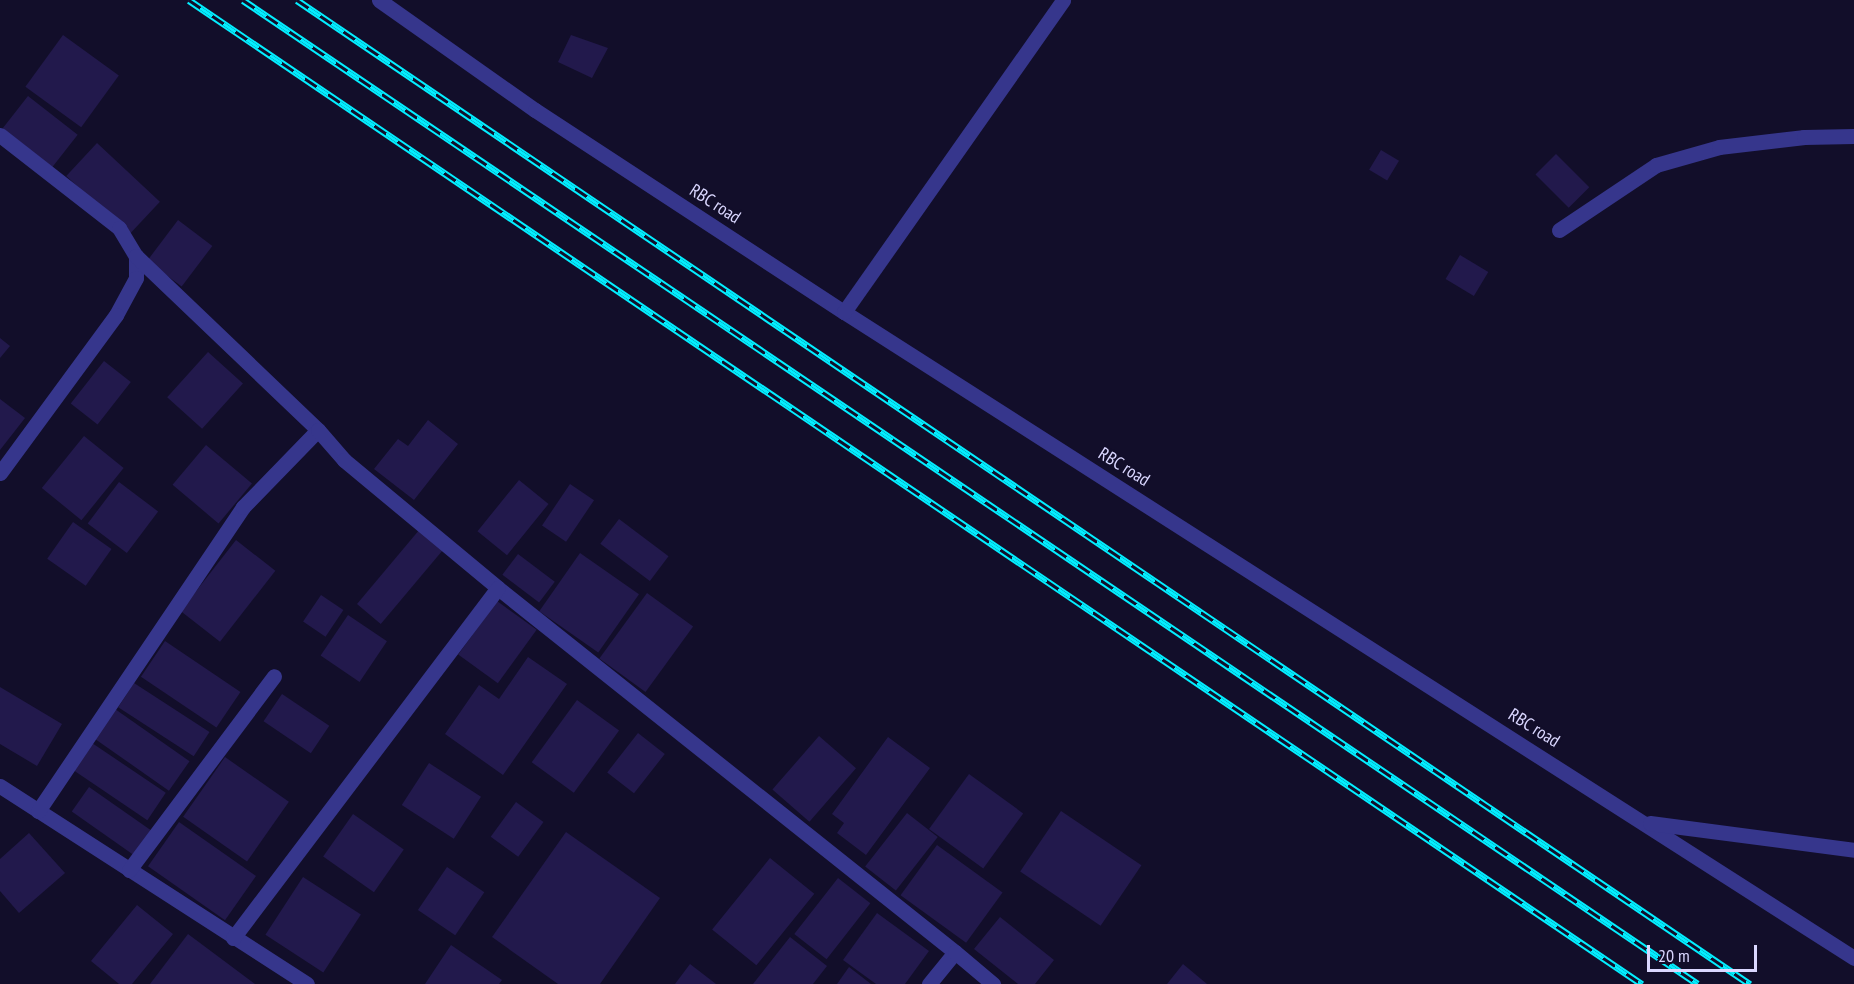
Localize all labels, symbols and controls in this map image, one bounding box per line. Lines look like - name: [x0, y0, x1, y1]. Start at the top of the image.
- street label: RBC road: [685, 179, 745, 229]
- street label: RBC road: [1094, 443, 1154, 491]
- street label: RBC road: [1504, 704, 1564, 752]
- scale bar: [1650, 933, 1760, 971]
- text: 20 m: [1658, 944, 1690, 967]

